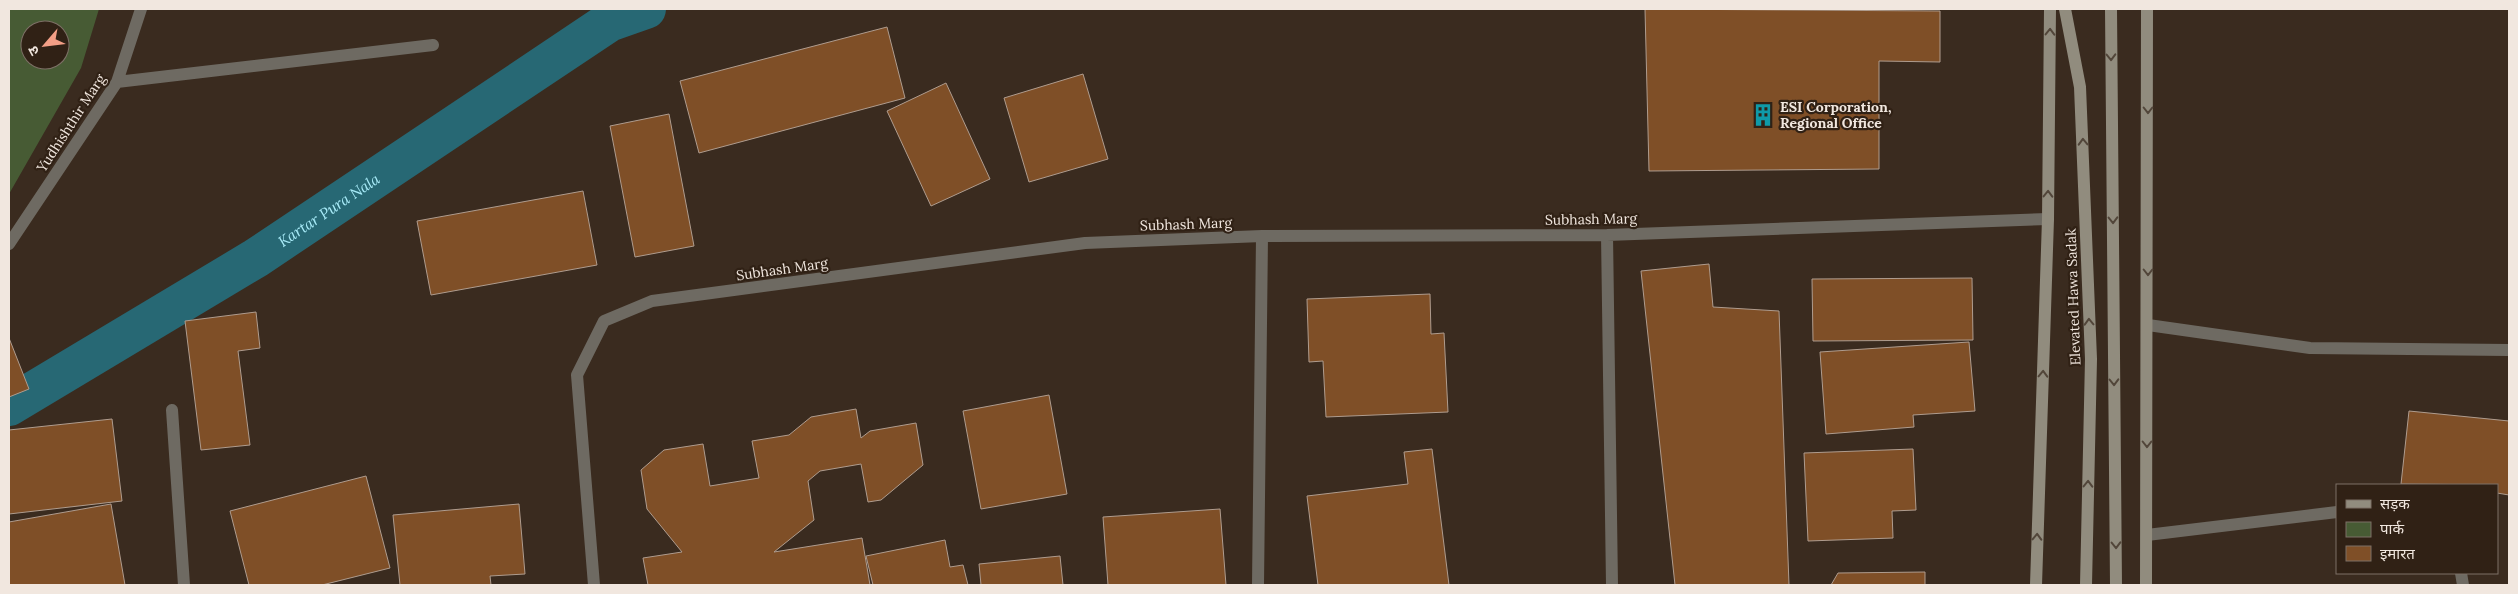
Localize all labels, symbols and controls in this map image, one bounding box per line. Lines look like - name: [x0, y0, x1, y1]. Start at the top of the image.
- north arrow: [20, 20, 70, 70]
- one-way arrow: [2045, 27, 2055, 35]
- text: उ: [23, 43, 43, 59]
- one-way arrow: [2106, 54, 2116, 62]
- street label: Yudhishthir Marg: [32, 70, 110, 176]
- place label: ESI Corporation, Regional Office: [1780, 98, 1891, 132]
- building icon: ESI Corporation, Regional Office: [1750, 102, 1776, 128]
- one-way arrow: [2143, 106, 2153, 114]
- one-way arrow: [2077, 137, 2088, 145]
- water label: Kartar Pura Nala: [274, 168, 383, 250]
- one-way arrow: [2043, 190, 2053, 198]
- street label: Subhash Marg: [1545, 209, 1638, 229]
- street label: Subhash Marg: [1140, 213, 1233, 235]
- one-way arrow: [2108, 216, 2118, 224]
- street label: Elevated Hawa Sadak: [2062, 228, 2084, 366]
- street label: Subhash Marg: [735, 254, 829, 284]
- one-way arrow: [2143, 269, 2153, 277]
- one-way arrow: [2084, 317, 2095, 325]
- one-way arrow: [2037, 370, 2048, 378]
- one-way arrow: [2109, 379, 2119, 387]
- one-way arrow: [2142, 440, 2153, 448]
- one-way arrow: [2083, 480, 2093, 488]
- legend: [2336, 484, 2498, 574]
- text: सड़क: [2380, 494, 2410, 513]
- text: पार्क: [2380, 519, 2404, 538]
- one-way arrow: [2032, 532, 2043, 540]
- one-way arrow: [2111, 542, 2121, 549]
- text: इमारत: [2380, 544, 2415, 563]

